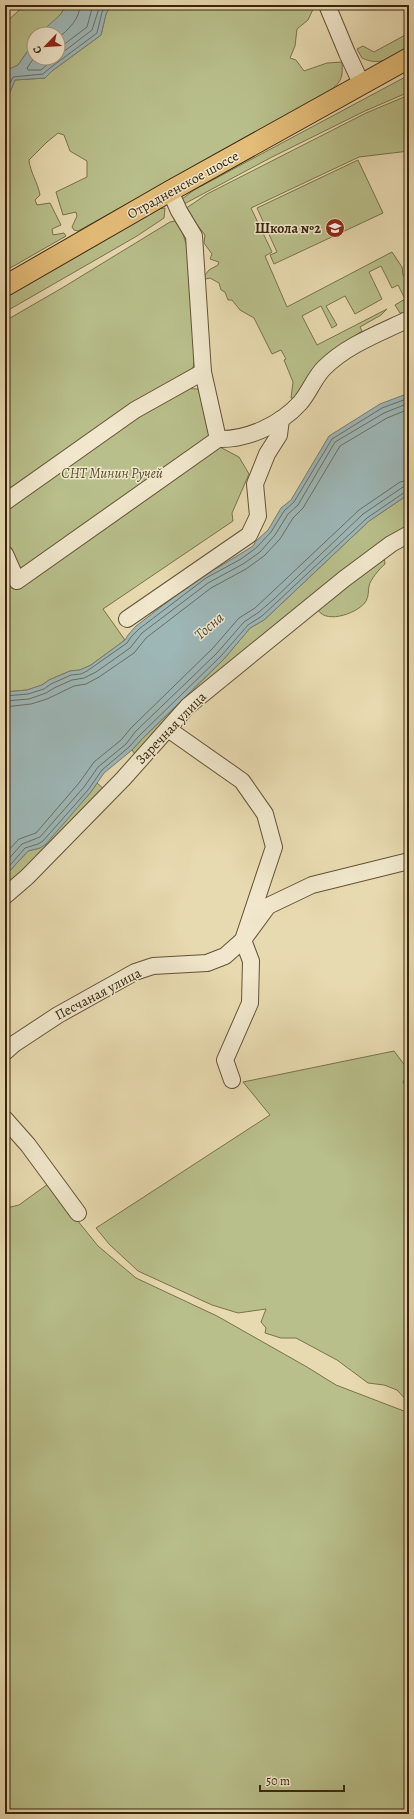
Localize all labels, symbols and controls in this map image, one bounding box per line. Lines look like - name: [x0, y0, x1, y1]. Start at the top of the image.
- north arrow: [26, 26, 66, 66]
- text: С: [29, 44, 46, 56]
- street label: Отрадненское шоссе: [124, 146, 242, 224]
- school or university icon: Школа №2: [324, 217, 346, 239]
- place label: Школа №2: [255, 219, 321, 238]
- park label: СНТ Минин Ручей: [61, 464, 163, 483]
- water label: Тосна: [190, 608, 228, 644]
- street label: Заречная улица: [131, 687, 211, 768]
- street label: Песчаная улица: [52, 963, 145, 1025]
- scale bar: [260, 1767, 344, 1793]
- text: 50 m: [266, 1773, 290, 1789]

